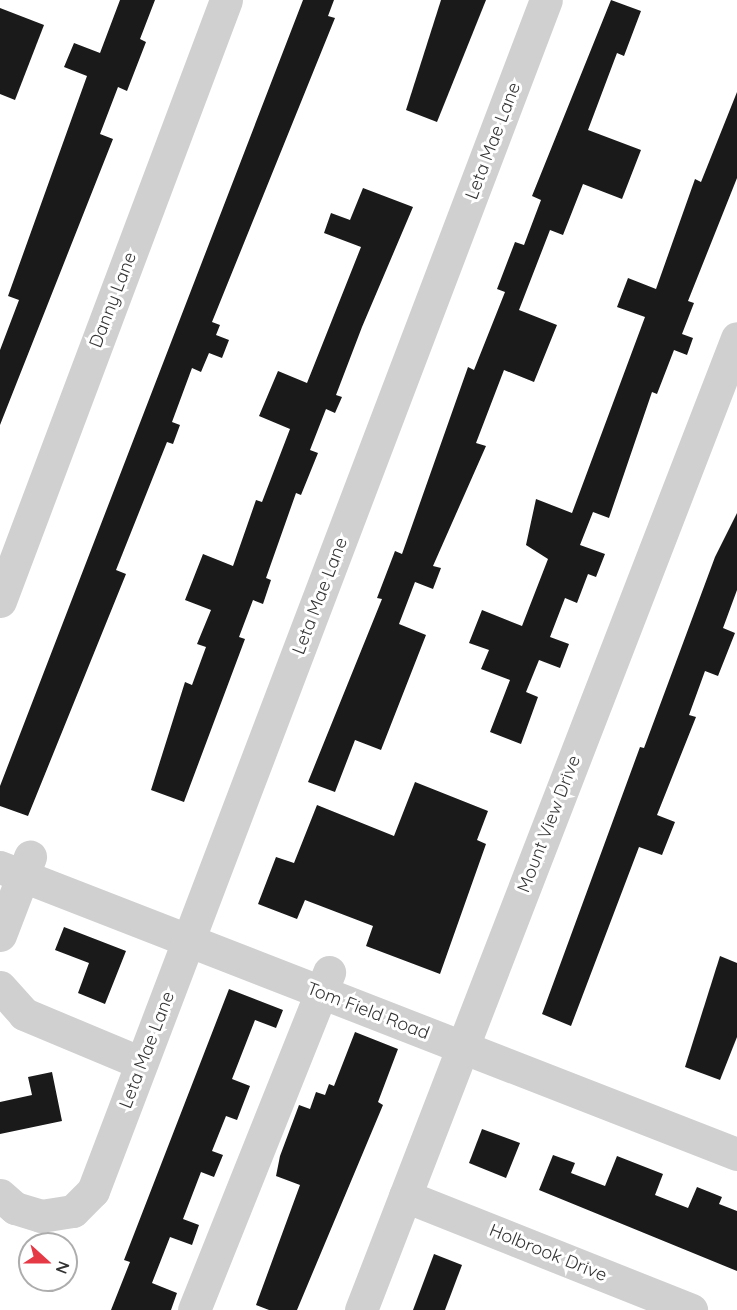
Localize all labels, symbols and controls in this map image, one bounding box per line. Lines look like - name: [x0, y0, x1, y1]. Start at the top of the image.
- street label: Leta Mae Lane: [461, 79, 525, 203]
- street label: Danny Lane: [85, 249, 141, 351]
- street label: Leta Mae Lane: [288, 534, 352, 658]
- street label: Mount View Drive: [513, 752, 585, 896]
- street label: Tom Field Road: [304, 978, 432, 1044]
- street label: Leta Mae Lane: [115, 988, 179, 1112]
- street label: Holbrook Drive: [486, 1220, 610, 1286]
- north arrow: [18, 1232, 78, 1292]
- text: N: [51, 1259, 74, 1277]

